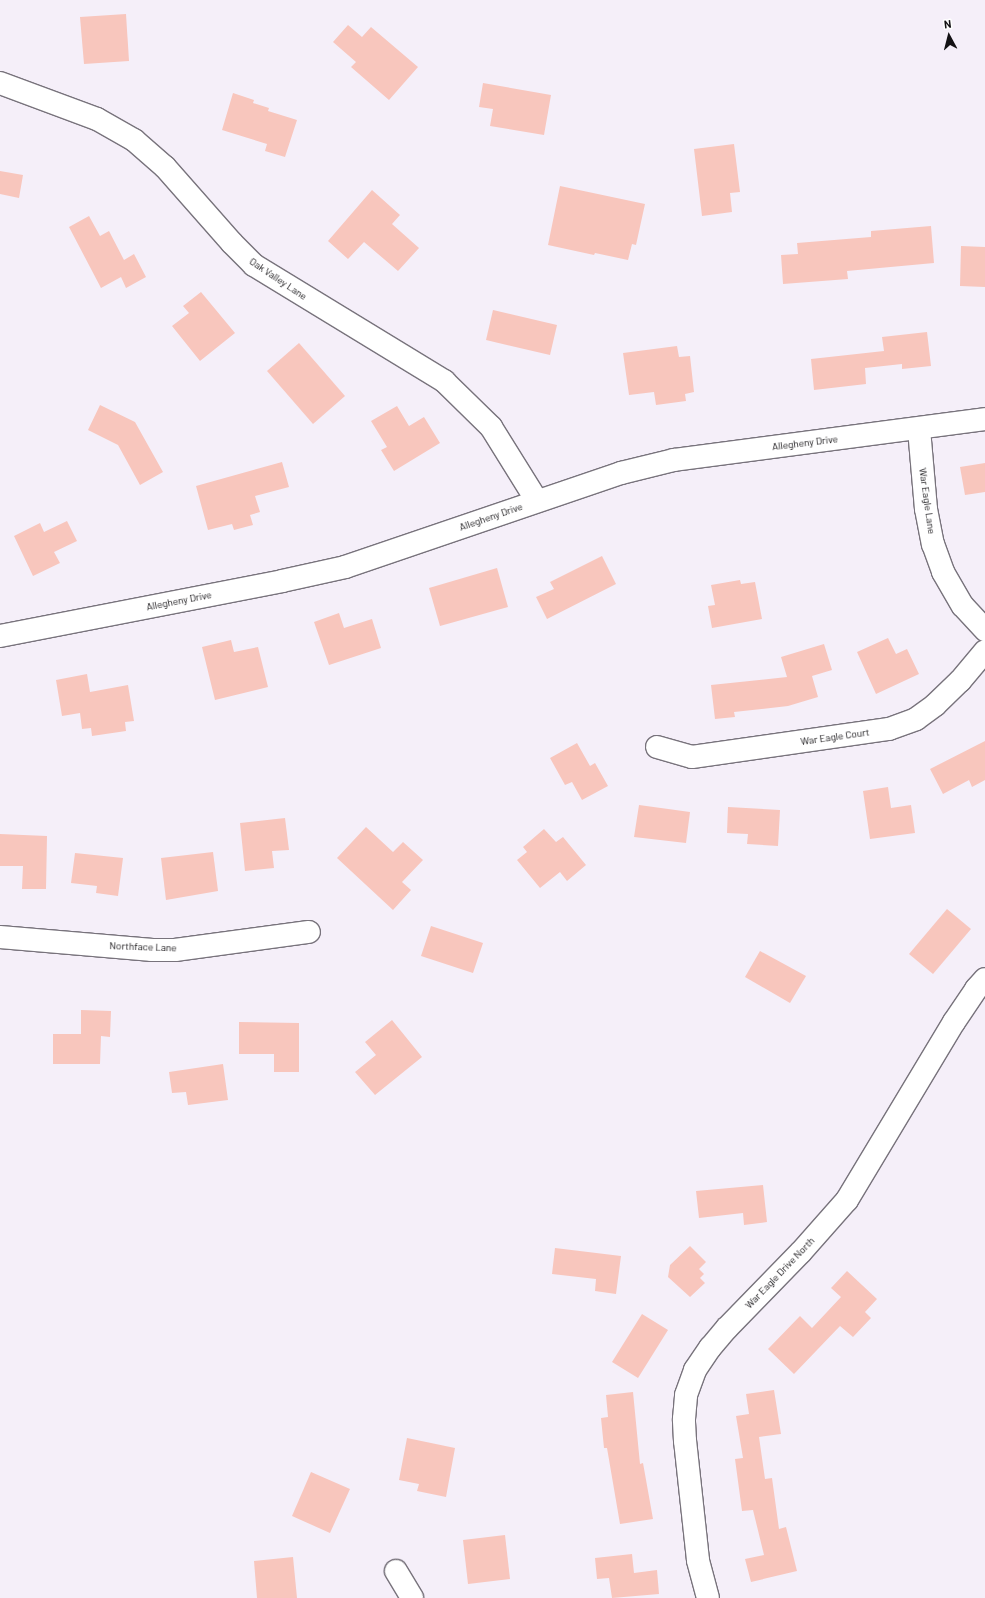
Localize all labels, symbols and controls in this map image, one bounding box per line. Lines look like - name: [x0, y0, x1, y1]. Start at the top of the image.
- north arrow: [929, 16, 969, 56]
- text: N: [943, 17, 952, 30]
- street label: Oak Valley Lane: [247, 255, 309, 303]
- street label: Allegheny Drive: [771, 433, 839, 453]
- street label: War Eagle Lane: [916, 467, 938, 535]
- street label: Allegheny Drive: [458, 501, 524, 533]
- street label: Allegheny Drive: [145, 589, 213, 613]
- street label: War Eagle Court: [800, 726, 870, 748]
- street label: Northface Lane: [109, 940, 177, 954]
- street label: War Eagle Drive North: [743, 1235, 817, 1311]

